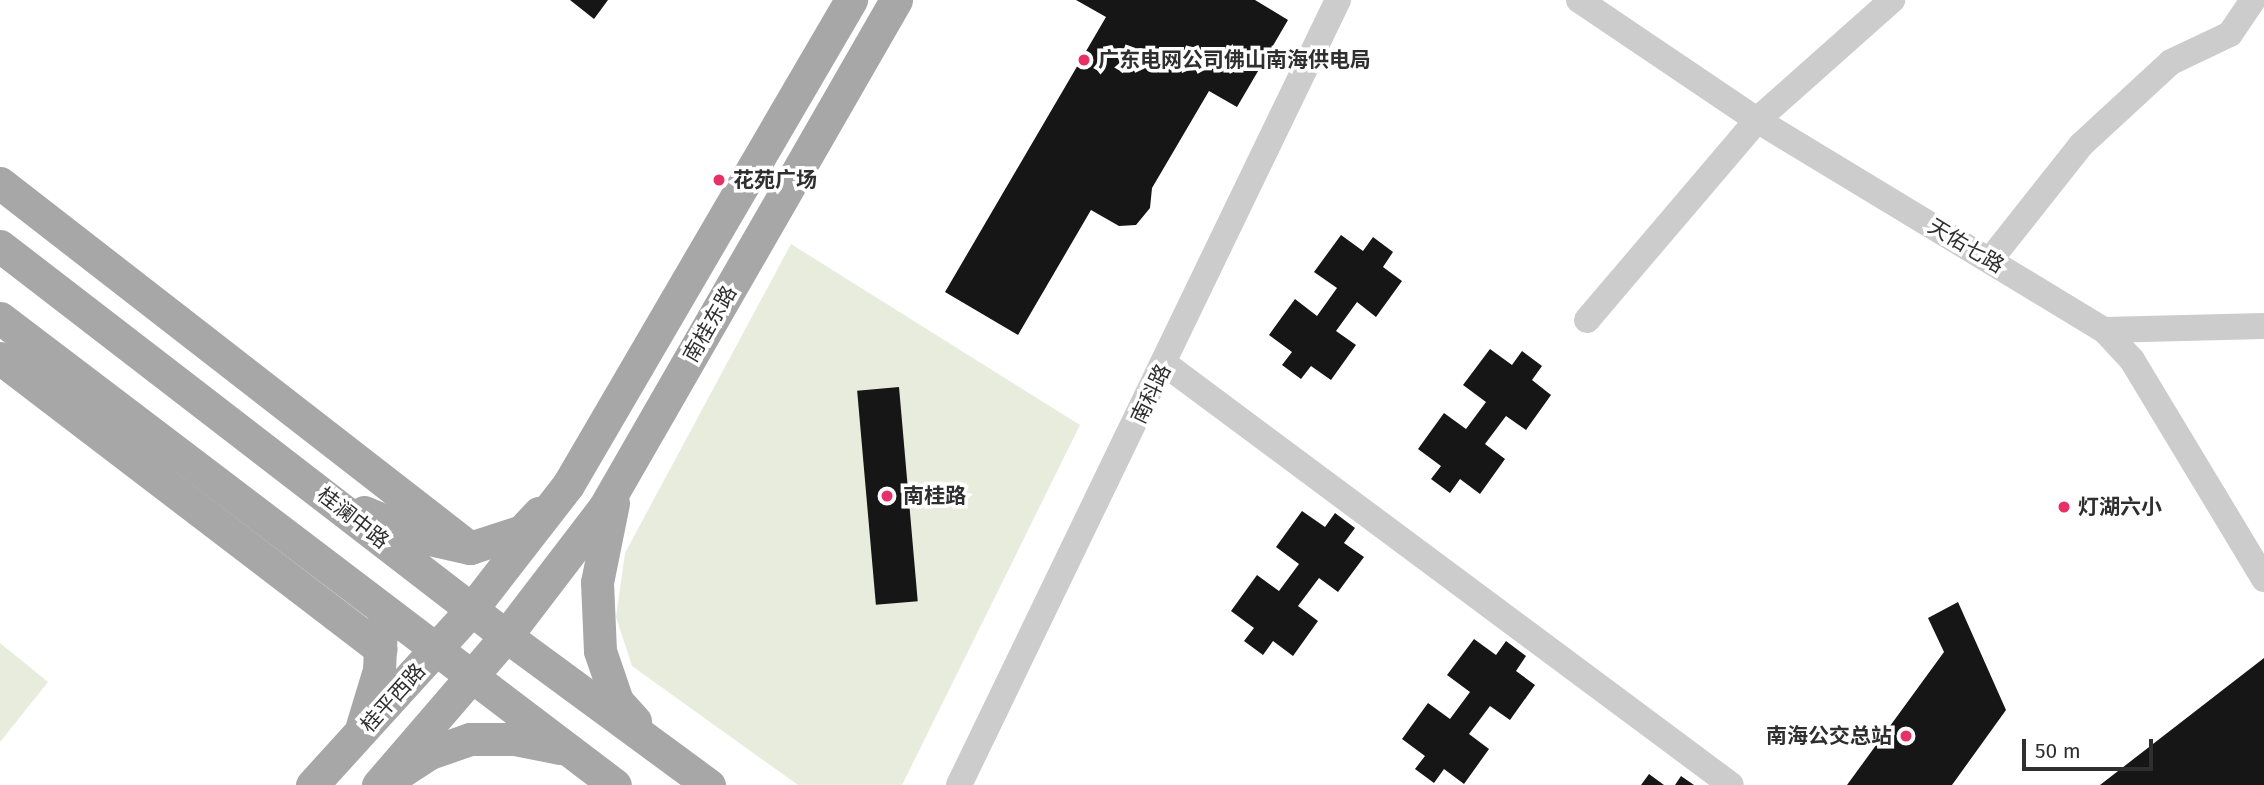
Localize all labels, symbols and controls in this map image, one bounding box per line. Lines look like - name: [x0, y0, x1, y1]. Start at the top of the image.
- place label: 广东电网公司佛山南海供电局: [1098, 47, 1371, 73]
- marker: 广东电网公司佛山南海供电局: [1076, 52, 1092, 68]
- place label: 花苑广场: [733, 167, 817, 193]
- marker: 花苑广场: [711, 172, 727, 188]
- street label: 天佑七路: [1924, 214, 2008, 278]
- street label: 南桂东路: [678, 281, 742, 367]
- street label: 南科路: [1126, 360, 1176, 428]
- street label: 桂澜中路: [312, 482, 394, 554]
- place label: 南桂路: [903, 483, 966, 509]
- marker: 南桂路: [877, 486, 897, 506]
- place label: 灯湖六小: [2078, 494, 2162, 520]
- marker: 灯湖六小: [2056, 499, 2072, 515]
- street label: 桂平西路: [356, 658, 430, 738]
- place label: 南海公交总站: [1766, 723, 1892, 749]
- scale bar: [2026, 726, 2157, 770]
- marker: 南海公交总站: [1898, 728, 1914, 744]
- text: 50 m: [2035, 738, 2081, 764]

